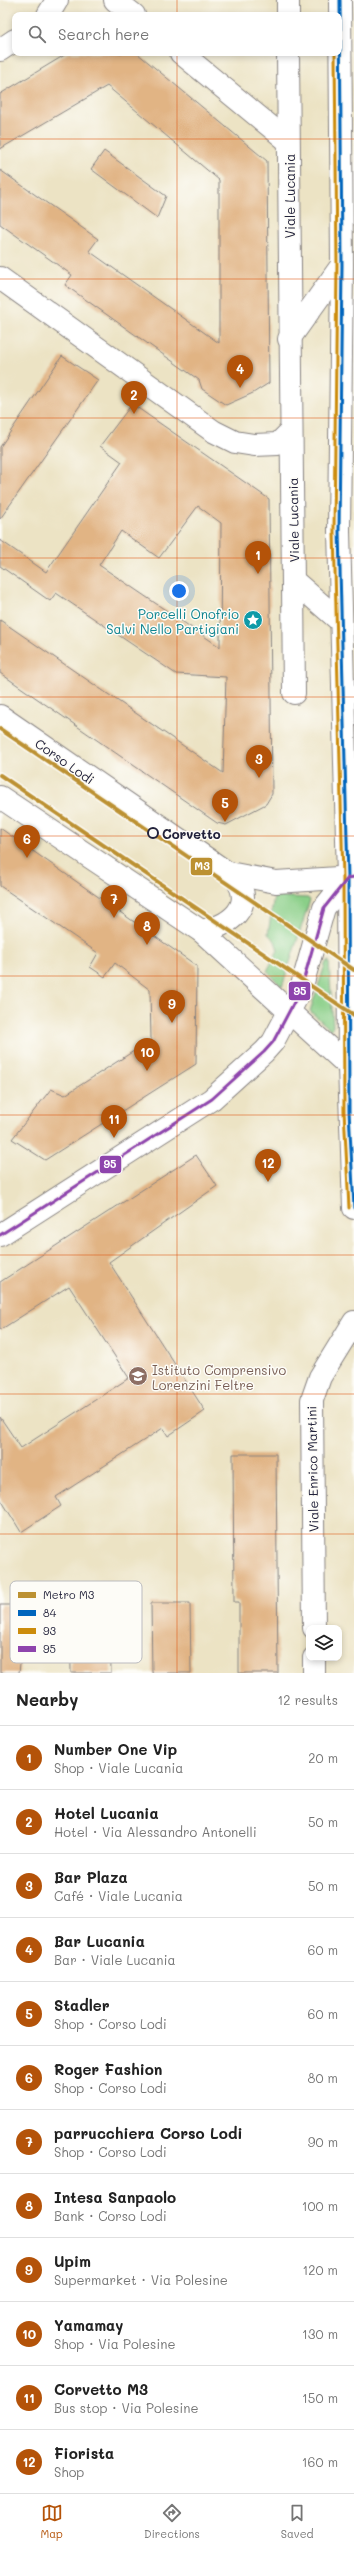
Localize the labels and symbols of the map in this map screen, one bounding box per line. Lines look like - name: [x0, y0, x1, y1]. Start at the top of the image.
- street label: Viale Lucania: [281, 154, 298, 238]
- pin: 4: [227, 355, 253, 388]
- pin: 2: [121, 381, 147, 414]
- street label: Viale Lucania: [284, 477, 302, 563]
- pin: 1: [245, 541, 271, 574]
- your location: [169, 581, 189, 601]
- place label: Porcelli Onofrio Salvi Nello Partigiani: [106, 605, 239, 637]
- place icon: Porcelli Onofrio Salvi Nello Partigiani: [242, 609, 264, 631]
- street label: Corso Lodi: [32, 734, 98, 788]
- pin: 3: [246, 745, 272, 778]
- pin: 5: [212, 789, 238, 822]
- pin: 6: [14, 825, 40, 858]
- place label: Corvetto: [162, 825, 221, 842]
- marker: Corvetto: [147, 827, 159, 839]
- line badge: M3: [190, 857, 213, 876]
- text: M3: [194, 858, 210, 873]
- pin: 7: [101, 885, 127, 918]
- pin: 8: [134, 912, 160, 945]
- line badge: 95: [288, 981, 311, 1001]
- text: 95: [293, 983, 307, 998]
- pin: 9: [159, 990, 185, 1023]
- pin: 10: [134, 1038, 160, 1071]
- pin: 11: [101, 1105, 127, 1138]
- pin: 12: [255, 1149, 281, 1182]
- line badge: 95: [99, 1155, 122, 1174]
- text: 95: [103, 1156, 117, 1171]
- place label: Istituto Comprensivo Lorenzini Feltre: [152, 1361, 286, 1393]
- school or university icon: Istituto Comprensivo Lorenzini Feltre: [127, 1365, 149, 1387]
- street label: Viale Enrico Martini: [302, 1406, 322, 1532]
- legend: [10, 1581, 142, 1663]
- text: Metro M3: [43, 1587, 95, 1602]
- text: 84: [43, 1605, 57, 1620]
- text: 93: [43, 1623, 57, 1638]
- text: 95: [43, 1641, 56, 1656]

